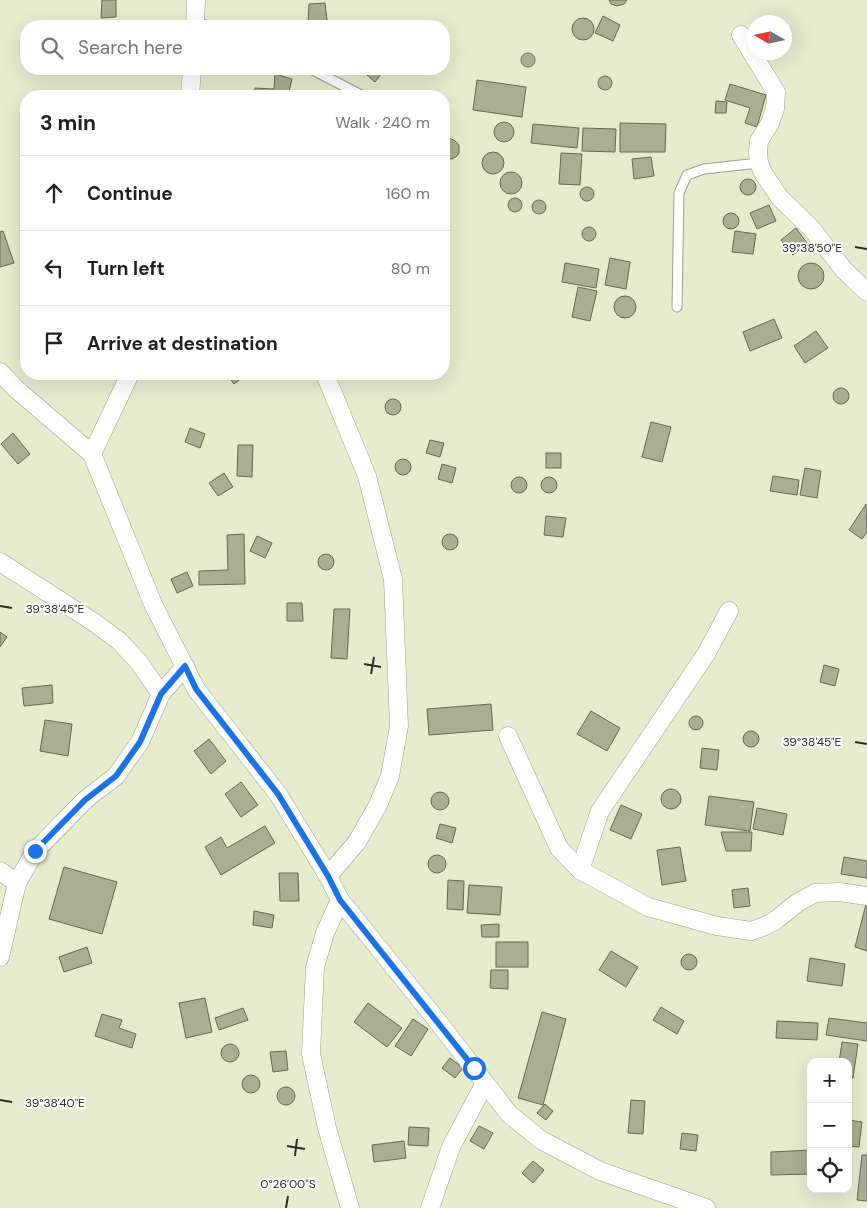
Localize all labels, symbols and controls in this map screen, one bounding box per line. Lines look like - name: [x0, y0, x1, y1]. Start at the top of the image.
- north arrow: [747, 15, 792, 60]
- search box: [20, 20, 450, 75]
- icon: search: [38, 34, 66, 62]
- text: Search here: [78, 35, 183, 60]
- text: 3 min: [40, 109, 96, 137]
- text: Walk · 240 m: [335, 112, 430, 133]
- icon: ahead: [40, 179, 68, 207]
- text: Continue: [87, 181, 173, 206]
- text: 160 m: [386, 183, 430, 204]
- text: 39°38'50"E: [782, 240, 842, 256]
- icon: left: [40, 254, 68, 282]
- text: Turn left: [87, 256, 165, 281]
- text: 80 m: [391, 258, 430, 279]
- icon: arrive: [40, 329, 68, 357]
- text: Arrive at destination: [87, 331, 278, 356]
- text: 39°38'45"E: [26, 601, 85, 617]
- text: 39°38'45"E: [783, 734, 842, 750]
- route end: [24, 840, 47, 863]
- route start: [463, 1057, 486, 1080]
- map controls: [807, 1058, 852, 1193]
- button: +: [807, 1058, 852, 1103]
- text: 39°38'40"E: [25, 1095, 85, 1111]
- button: −: [807, 1103, 852, 1148]
- button: locate: [807, 1148, 852, 1193]
- text: 0°26'00"S: [260, 1176, 316, 1192]

